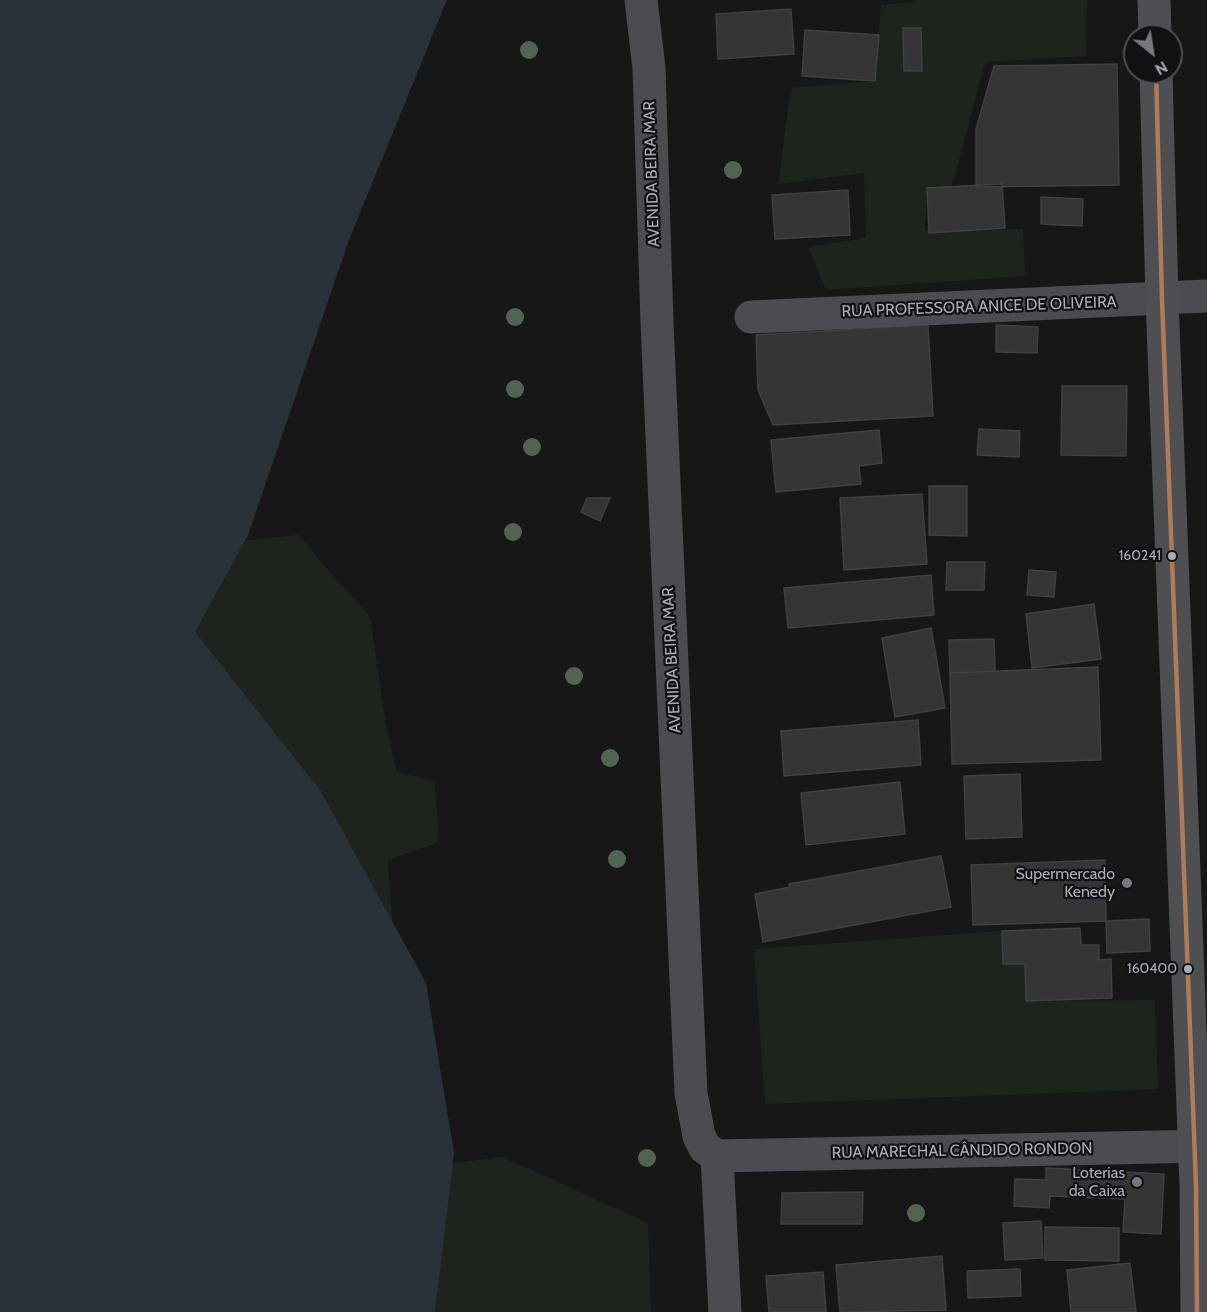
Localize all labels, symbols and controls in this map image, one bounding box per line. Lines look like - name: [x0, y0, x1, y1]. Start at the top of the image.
- north arrow: [1123, 24, 1183, 84]
- text: N: [1152, 57, 1171, 79]
- street label: AVENIDA BEIRA MAR: [640, 101, 664, 247]
- street label: RUA PROFESSORA ANICE DE OLIVEIRA: [841, 293, 1117, 321]
- place label: 160241: [1119, 548, 1161, 564]
- marker: 160241: [1166, 550, 1178, 562]
- street label: AVENIDA BEIRA MAR: [659, 587, 685, 733]
- place label: Supermercado Kenedy: [1016, 864, 1115, 902]
- marker: Supermercado Kenedy: [1120, 876, 1134, 890]
- place label: 160400: [1127, 961, 1177, 977]
- marker: 160400: [1182, 963, 1194, 975]
- street label: RUA MARECHAL CÂNDIDO RONDON: [831, 1139, 1093, 1163]
- place label: Loterias da Caixa: [1069, 1163, 1125, 1201]
- marker: Loterias da Caixa: [1130, 1175, 1144, 1189]

